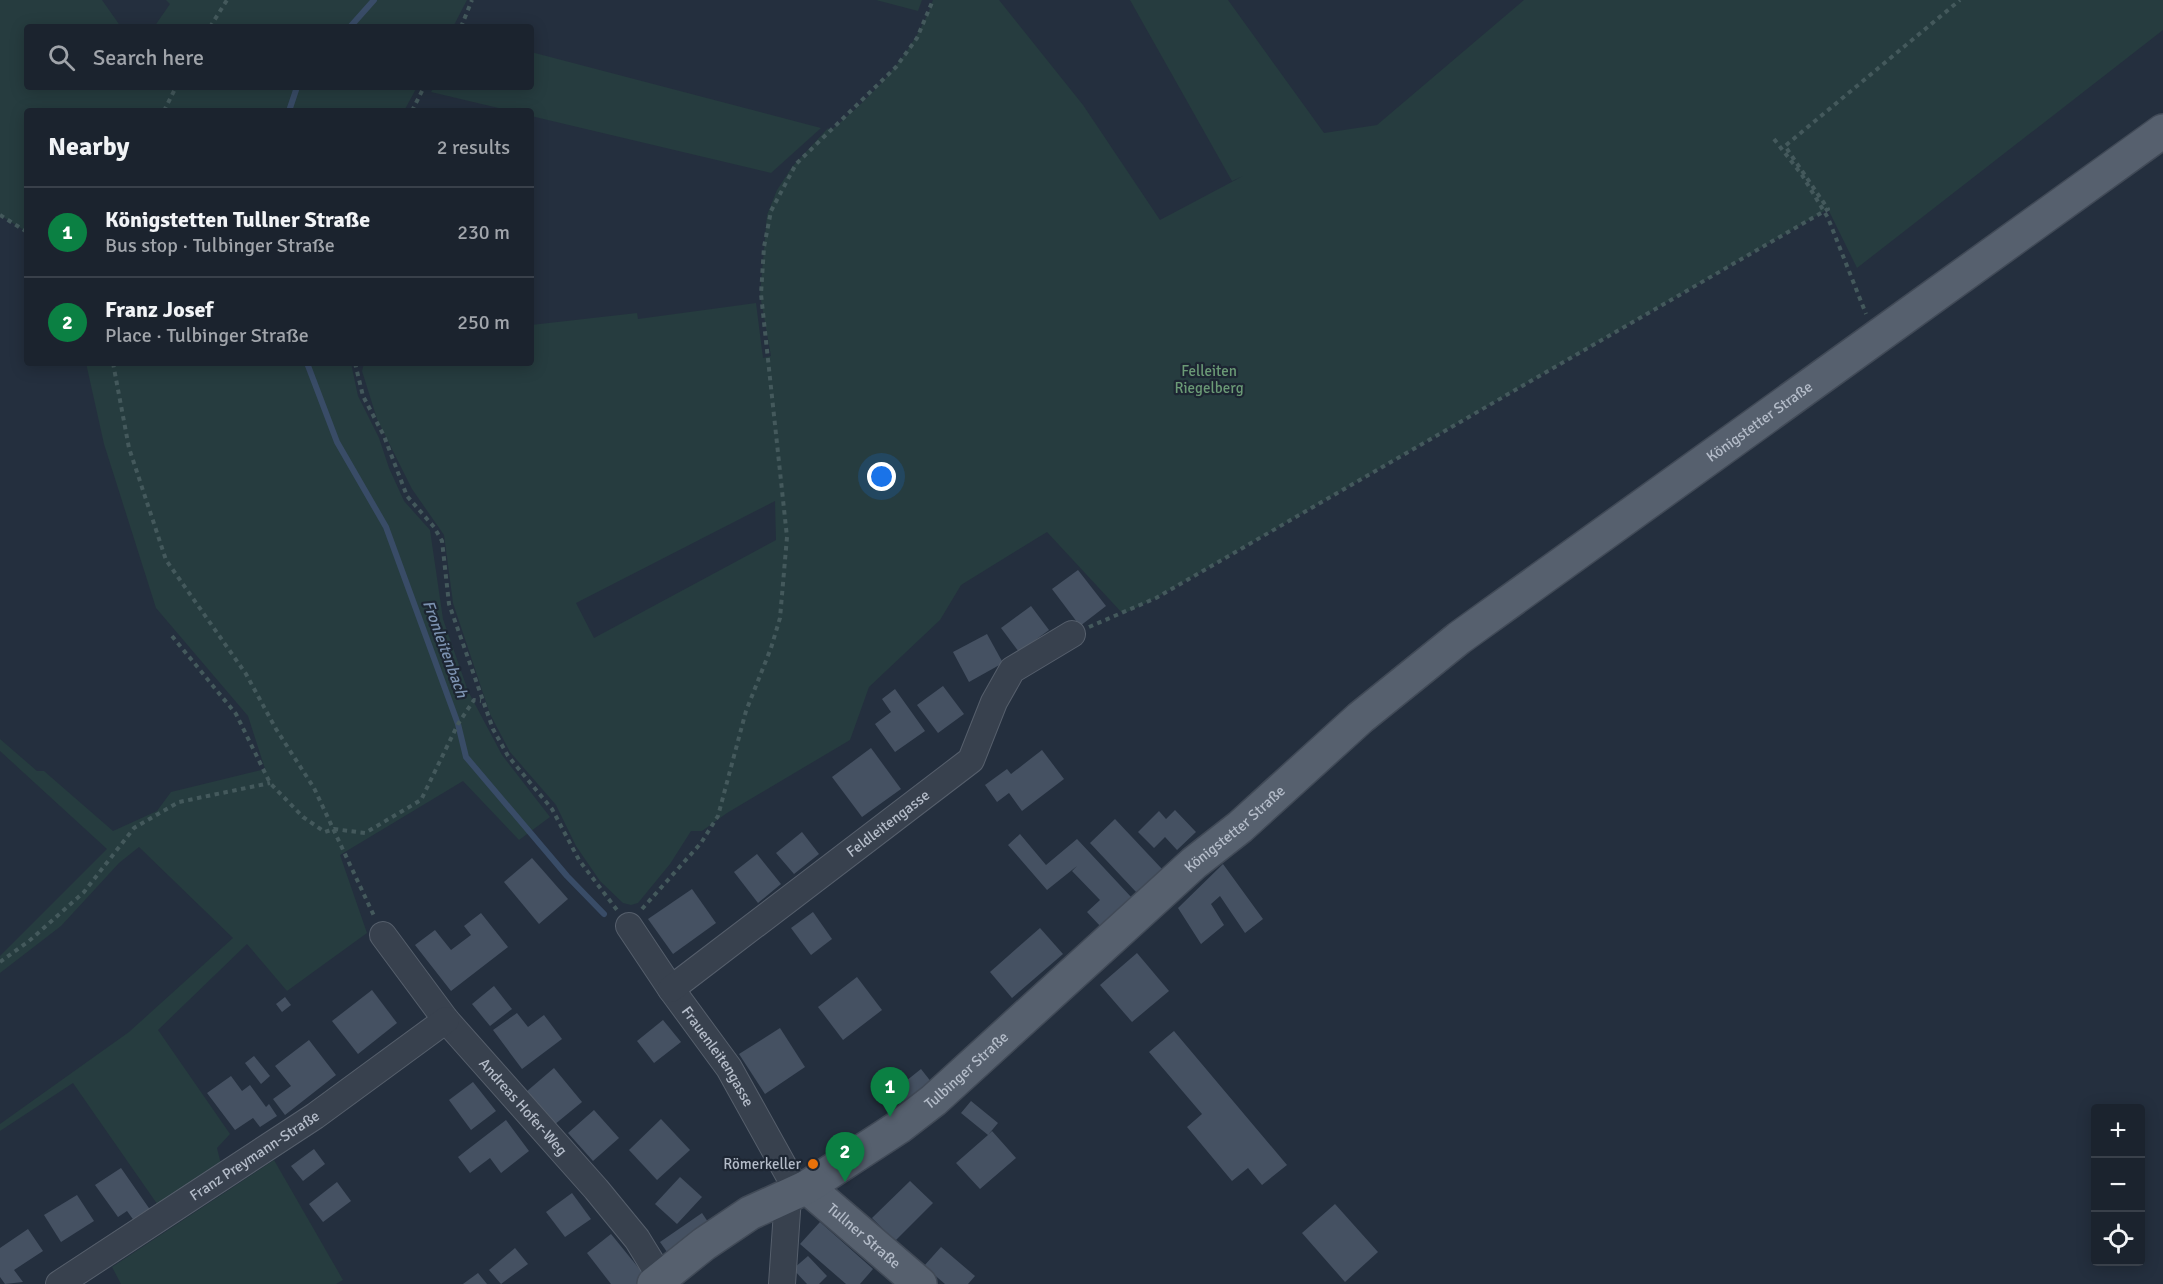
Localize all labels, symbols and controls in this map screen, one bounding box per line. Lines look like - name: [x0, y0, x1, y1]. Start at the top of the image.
- search box: [24, 24, 534, 90]
- icon: search: [45, 41, 78, 74]
- text: Search here: [93, 44, 204, 71]
- text: Nearby: [48, 131, 129, 163]
- text: 2 results: [437, 135, 510, 160]
- text: Königstetten Tullner Straße: [105, 206, 370, 233]
- text: 1: [62, 220, 73, 245]
- text: 230 m: [457, 220, 510, 245]
- text: Bus stop · Tulbinger Straße: [105, 233, 335, 258]
- text: Franz Josef: [105, 296, 213, 323]
- text: 2: [62, 310, 73, 335]
- text: 250 m: [457, 310, 510, 335]
- text: Place · Tulbinger Straße: [105, 323, 309, 348]
- park label: Felleiten Riegelberg: [1174, 362, 1244, 397]
- street label: Königstetter Straße: [1703, 377, 1816, 466]
- your location: [867, 462, 896, 491]
- water label: Fronleitenbach: [418, 597, 472, 702]
- street label: Königstetter Straße: [1180, 782, 1289, 876]
- street label: Feldleitengasse: [843, 786, 933, 861]
- street label: Frauenleitengasse: [678, 1003, 758, 1110]
- street label: Tulbinger Straße: [921, 1028, 1012, 1113]
- street label: Andreas Hofer-Weg: [475, 1054, 571, 1159]
- pin: 1: [870, 1068, 910, 1117]
- map controls: [2091, 1104, 2145, 1266]
- button: +: [2091, 1104, 2145, 1158]
- street label: Franz Preymann-Straße: [186, 1107, 323, 1205]
- pin: 2: [826, 1132, 864, 1182]
- place label: Römerkeller: [723, 1155, 801, 1173]
- marker: Römerkeller: [806, 1157, 820, 1171]
- button: −: [2091, 1158, 2145, 1212]
- street label: Tullner Straße: [823, 1199, 904, 1272]
- button: locate: [2091, 1212, 2145, 1266]

